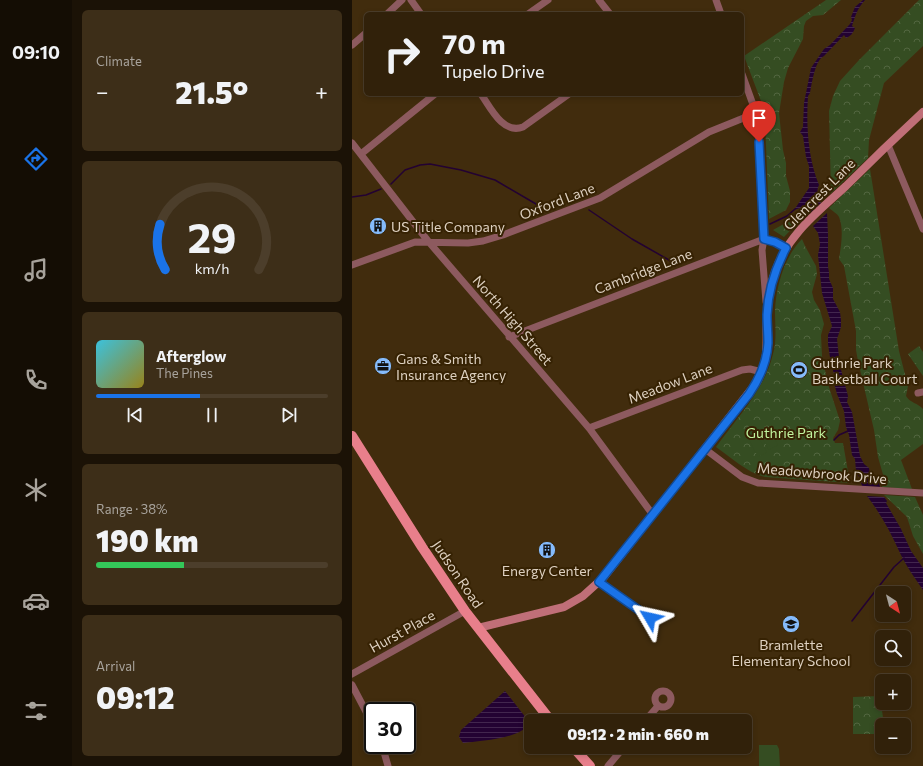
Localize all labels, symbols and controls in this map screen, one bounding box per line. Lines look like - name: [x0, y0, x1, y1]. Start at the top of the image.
- text: 70 m: [442, 26, 506, 60]
- icon: right: [376, 28, 428, 80]
- text: 09:10: [12, 41, 60, 63]
- text: Climate: [96, 53, 142, 69]
- text: Tupelo Drive: [442, 60, 545, 82]
- text: 21.5°: [175, 73, 248, 110]
- text: −: [96, 78, 109, 105]
- text: +: [315, 78, 328, 105]
- pin: [742, 101, 776, 142]
- icon: arrive: [748, 107, 770, 129]
- icon: directions: [22, 145, 50, 173]
- street label: Glencrest Lane: [780, 155, 858, 233]
- street label: Oxford Lane: [517, 179, 597, 223]
- text: 29: [187, 211, 237, 262]
- building icon: US Title Company: [368, 216, 388, 236]
- place label: US Title Company: [391, 218, 505, 235]
- street label: Cambridge Lane: [592, 245, 694, 297]
- icon: music: [22, 256, 50, 284]
- text: km/h: [195, 258, 229, 276]
- street label: North High Street: [470, 272, 557, 368]
- text: Afterglow: [156, 347, 226, 365]
- place label: Gans & Smith Insurance Agency: [396, 350, 506, 383]
- place label: Guthrie Park Basketball Court: [812, 354, 918, 387]
- office icon: Gans & Smith Insurance Agency: [373, 356, 393, 376]
- street label: Meadow Lane: [625, 359, 715, 407]
- sports icon: Guthrie Park Basketball Court: [789, 360, 809, 380]
- text: The Pines: [156, 365, 213, 381]
- icon: phone: [22, 366, 50, 394]
- icon: previous: [124, 404, 146, 426]
- icon: pause: [201, 404, 223, 426]
- icon: next: [278, 404, 300, 426]
- park label: Guthrie Park: [746, 424, 827, 441]
- street label: Meadowbrook Drive: [757, 459, 887, 487]
- icon: climate: [22, 476, 50, 504]
- text: Range · 38%: [96, 501, 168, 517]
- text: 190 km: [96, 521, 198, 558]
- street label: Judson Road: [429, 537, 487, 611]
- building icon: Energy Center: [537, 540, 557, 560]
- place label: Energy Center: [502, 562, 593, 579]
- north arrow: [875, 586, 911, 622]
- map controls: [875, 586, 911, 754]
- icon: car: [22, 587, 50, 615]
- position arrow: [629, 597, 671, 639]
- street label: Hurst Place: [366, 606, 438, 656]
- school or university icon: Bramlette Elementary School: [781, 614, 801, 634]
- button: search: [875, 630, 911, 666]
- place label: Bramlette Elementary School: [732, 636, 850, 669]
- text: Arrival: [96, 658, 135, 674]
- button: +: [875, 674, 911, 710]
- text: 09:12: [96, 678, 175, 715]
- icon: filters: [22, 697, 50, 725]
- speed limit sign: 30: [364, 702, 416, 754]
- button: −: [875, 718, 911, 754]
- text: 09:12 · 2 min · 660 m: [567, 725, 709, 743]

